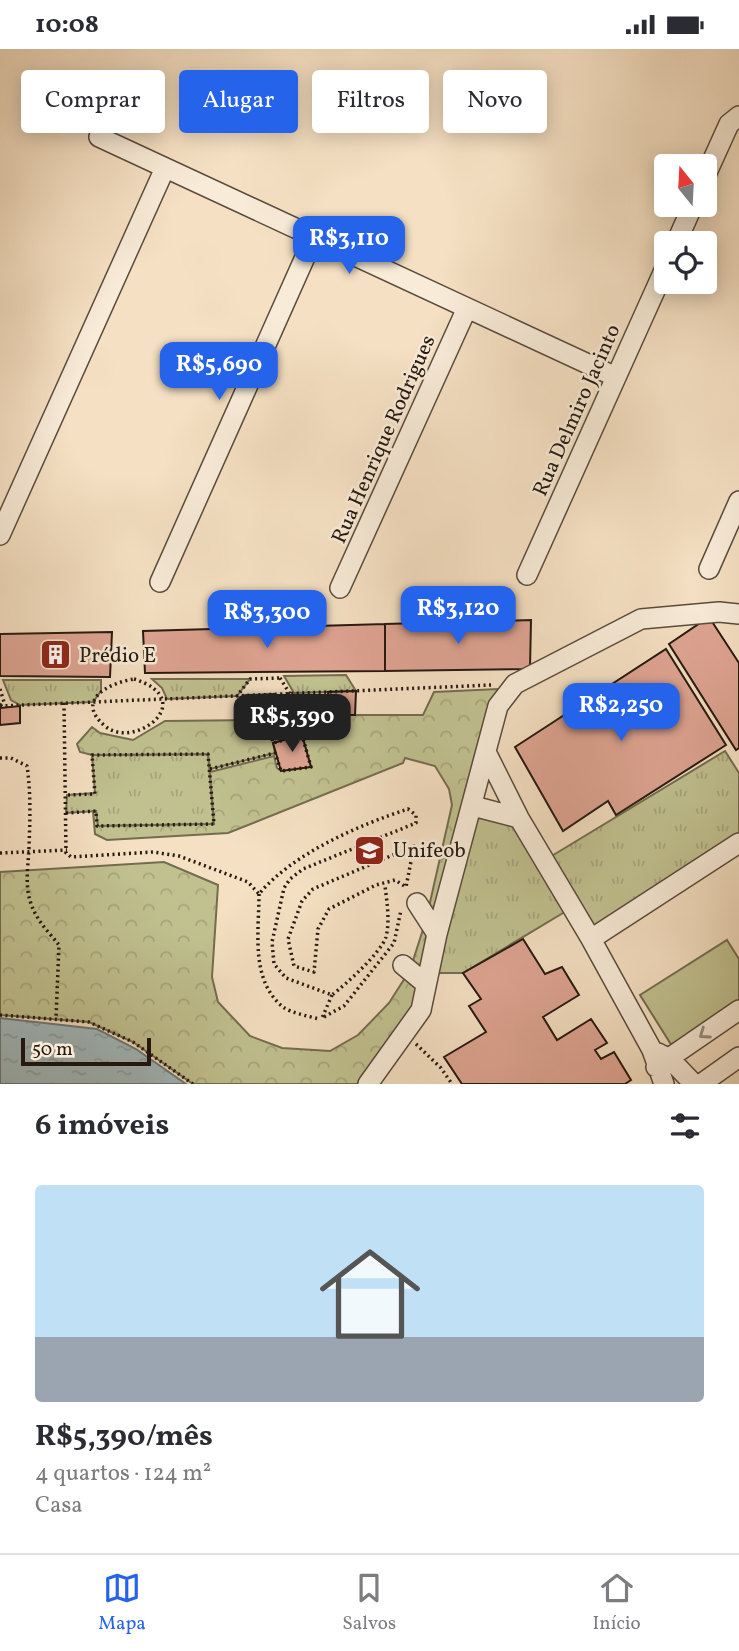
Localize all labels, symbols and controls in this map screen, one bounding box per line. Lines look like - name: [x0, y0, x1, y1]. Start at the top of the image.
- text: 10:08: [35, 7, 99, 43]
- chip: Comprar: [21, 70, 165, 133]
- chip: Alugar: [179, 70, 298, 133]
- chip: Filtros: [312, 70, 429, 133]
- chip: Novo: [443, 70, 547, 133]
- north arrow: [654, 154, 718, 217]
- map controls: [654, 154, 717, 294]
- pin: R$3,110: [284, 217, 414, 276]
- text: R$3,110: [309, 223, 389, 255]
- button: locate: [654, 231, 717, 294]
- street label: Rua Delmiro Jacinto: [526, 320, 628, 501]
- street label: Rua Henrique Rodrigues: [325, 331, 443, 548]
- pin: R$5,690: [154, 343, 284, 402]
- text: R$5,690: [176, 349, 262, 381]
- pin: R$3,120: [393, 587, 523, 646]
- pin: R$3,300: [202, 591, 332, 650]
- text: R$3,120: [417, 593, 499, 625]
- text: R$3,300: [224, 597, 310, 629]
- building icon: Prédio E: [39, 638, 73, 672]
- place label: Prédio E: [79, 642, 156, 671]
- pin: R$2,250: [556, 683, 686, 743]
- text: R$2,250: [579, 690, 663, 722]
- pin: R$5,390: [227, 695, 357, 754]
- text: R$5,390: [250, 701, 334, 733]
- school or university icon: Unifeob: [353, 833, 387, 867]
- place label: Unifeob: [393, 837, 466, 866]
- one-way arrow: [699, 1026, 712, 1038]
- scale bar: [21, 1035, 150, 1067]
- text: 50 m: [32, 1037, 73, 1063]
- text: 6 imóveis: [35, 1105, 169, 1147]
- icon: filters: [666, 1107, 704, 1145]
- icon: home: [307, 1231, 433, 1357]
- text: R$5,390/mês: [35, 1416, 213, 1458]
- text: 4 quartos · 124 m²: [35, 1458, 211, 1490]
- text: Casa: [35, 1490, 83, 1522]
- tab: Mapa: [98, 1569, 146, 1637]
- tab: Salvos: [342, 1569, 396, 1637]
- tab: Início: [593, 1569, 641, 1637]

